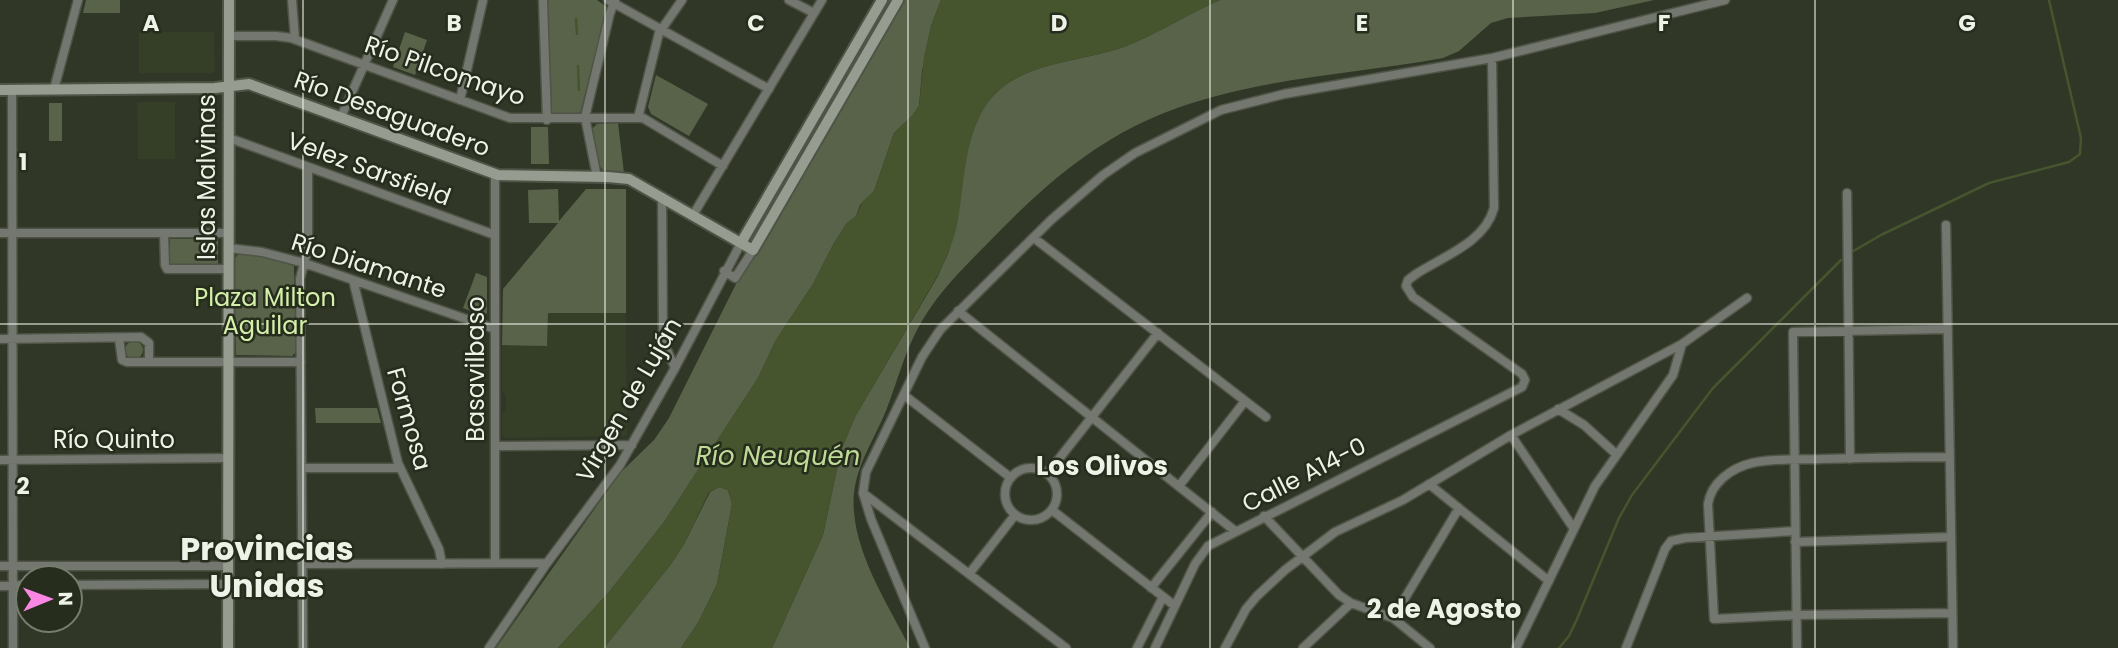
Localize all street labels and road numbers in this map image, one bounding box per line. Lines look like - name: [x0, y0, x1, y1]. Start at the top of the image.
- street label: Río Pilcomayo: [361, 28, 530, 113]
- street label: Río Desaguadero: [290, 63, 495, 164]
- street label: Islas Malvinas: [190, 94, 223, 260]
- street label: Velez Sarsfield: [283, 124, 456, 213]
- street label: Río Diamante: [287, 225, 451, 306]
- street label: Basavilbaso: [459, 296, 492, 442]
- street label: Virgen de Luján: [568, 312, 689, 488]
- street label: Formosa: [379, 364, 440, 474]
- street label: Río Quinto: [53, 423, 175, 456]
- street label: Calle A14-0: [1236, 429, 1371, 520]

